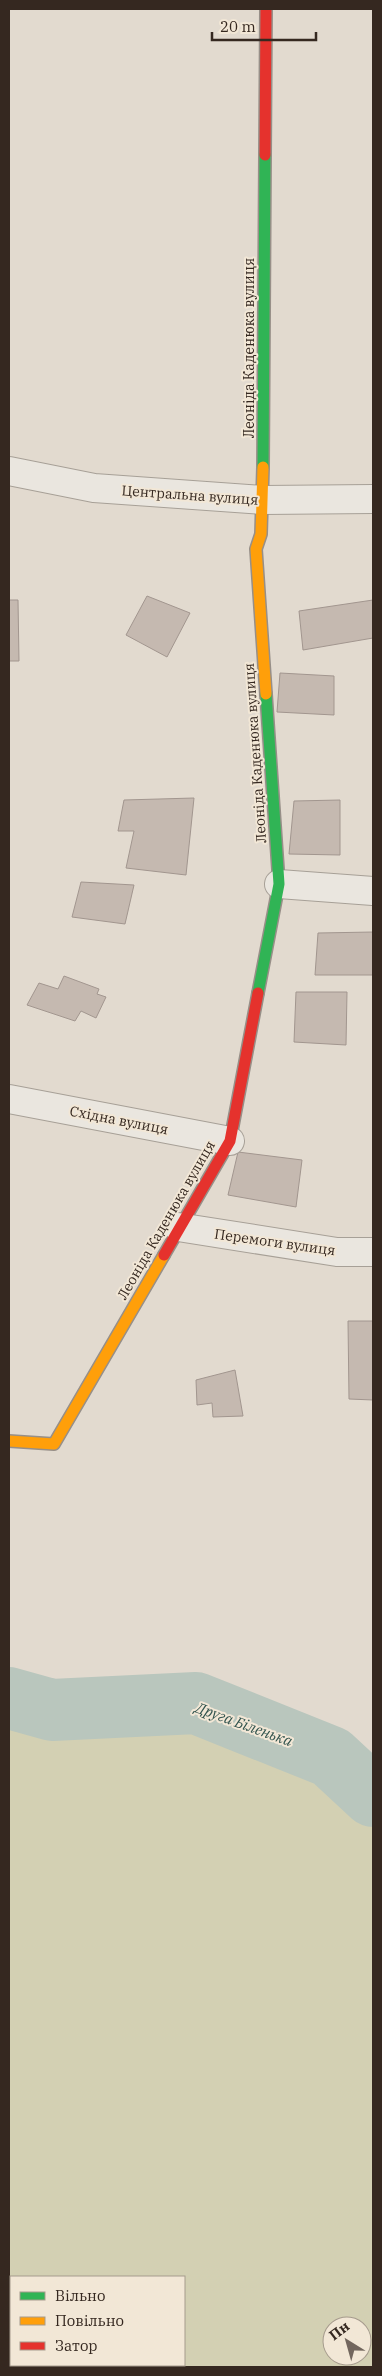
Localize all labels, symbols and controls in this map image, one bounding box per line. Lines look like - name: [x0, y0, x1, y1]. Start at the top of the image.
- scale bar: [212, 10, 316, 42]
- text: 20 m: [220, 17, 256, 36]
- street label: Леоніда Каденюка вулиця: [240, 258, 258, 438]
- street label: Центральна вулиця: [121, 481, 259, 509]
- street label: Леоніда Каденюка вулиця: [240, 662, 270, 844]
- street label: Східна вулиця: [68, 1102, 170, 1138]
- street label: Леоніда Каденюка вулиця: [113, 1137, 219, 1303]
- street label: Перемоги вулиця: [213, 1225, 337, 1259]
- water label: Друга Біленька: [191, 1697, 296, 1751]
- legend: [10, 2276, 185, 2366]
- text: Вільно: [55, 2286, 105, 2305]
- text: Повільно: [55, 2311, 124, 2330]
- north arrow: [322, 2316, 372, 2366]
- text: Пн: [325, 2317, 353, 2344]
- text: Затор: [55, 2336, 98, 2355]

